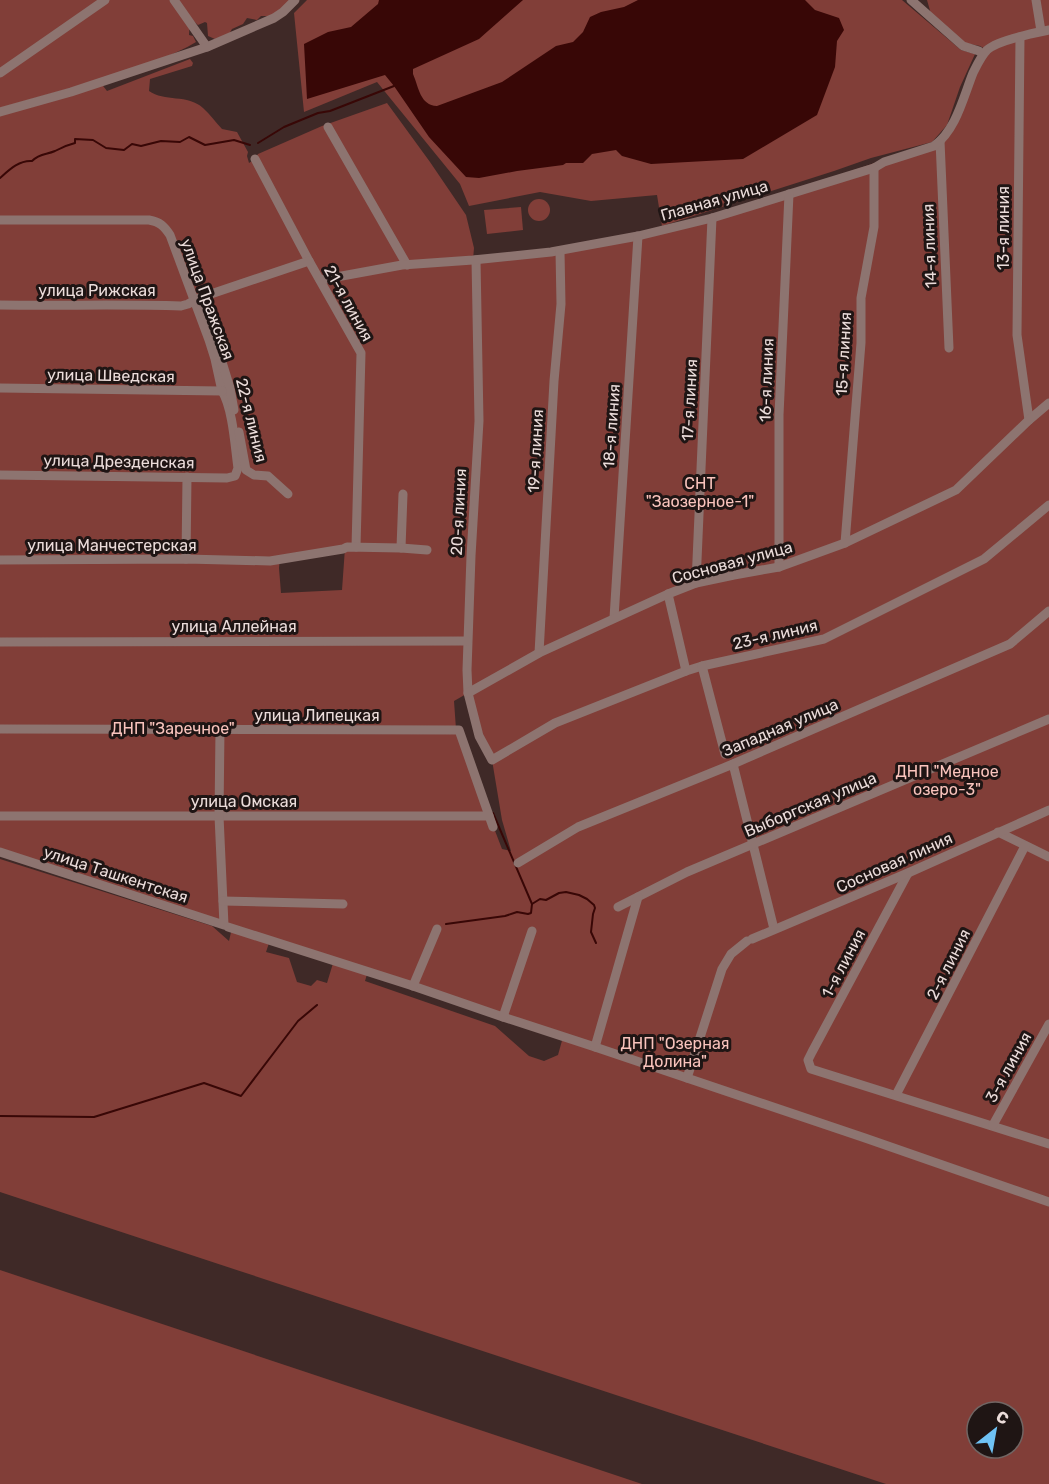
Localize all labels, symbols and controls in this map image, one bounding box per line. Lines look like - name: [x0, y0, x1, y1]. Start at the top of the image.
- street label: Главная улица: [658, 176, 770, 225]
- street label: 13-я линия: [994, 186, 1013, 270]
- street label: 14-я линия: [919, 203, 940, 288]
- street label: улица Пражская: [177, 236, 238, 362]
- street label: 21-я линия: [320, 262, 377, 345]
- street label: улица Рижская: [38, 281, 156, 300]
- street label: 15-я линия: [832, 312, 855, 396]
- street label: 16-я линия: [756, 338, 777, 422]
- street label: 17-я линия: [678, 359, 701, 442]
- street label: улица Шведская: [47, 365, 175, 386]
- street label: 22-я линия: [232, 376, 271, 464]
- street label: 18-я линия: [599, 383, 624, 469]
- street label: 19-я линия: [524, 409, 547, 493]
- street label: улица Дрезденская: [43, 451, 195, 472]
- street label: 20-я линия: [447, 468, 470, 556]
- park label: СНТ "Заозерное-1": [646, 474, 754, 511]
- street label: улица Манчестерская: [27, 536, 197, 555]
- street label: Сосновая улица: [670, 537, 795, 588]
- street label: 23-я линия: [731, 615, 819, 653]
- street label: улица Аллейная: [171, 617, 297, 636]
- street label: Западная улица: [719, 695, 841, 760]
- street label: улица Липецкая: [254, 706, 380, 725]
- park label: ДНП "Заречное": [111, 719, 235, 738]
- park label: ДНП "Медное озеро-3": [895, 762, 999, 799]
- street label: Выборгская улица: [741, 768, 879, 841]
- street label: улица Омская: [191, 792, 297, 811]
- street label: Сосновая линия: [833, 828, 955, 897]
- street label: улица Ташкентская: [41, 842, 190, 907]
- street label: 1-я линия: [818, 926, 869, 1001]
- street label: 2-я линия: [923, 926, 974, 1003]
- street label: 3-я линия: [981, 1029, 1035, 1106]
- park label: ДНП "Озерная Долина": [621, 1034, 729, 1071]
- north arrow: [965, 1400, 1025, 1460]
- text: С: [993, 1407, 1012, 1429]

